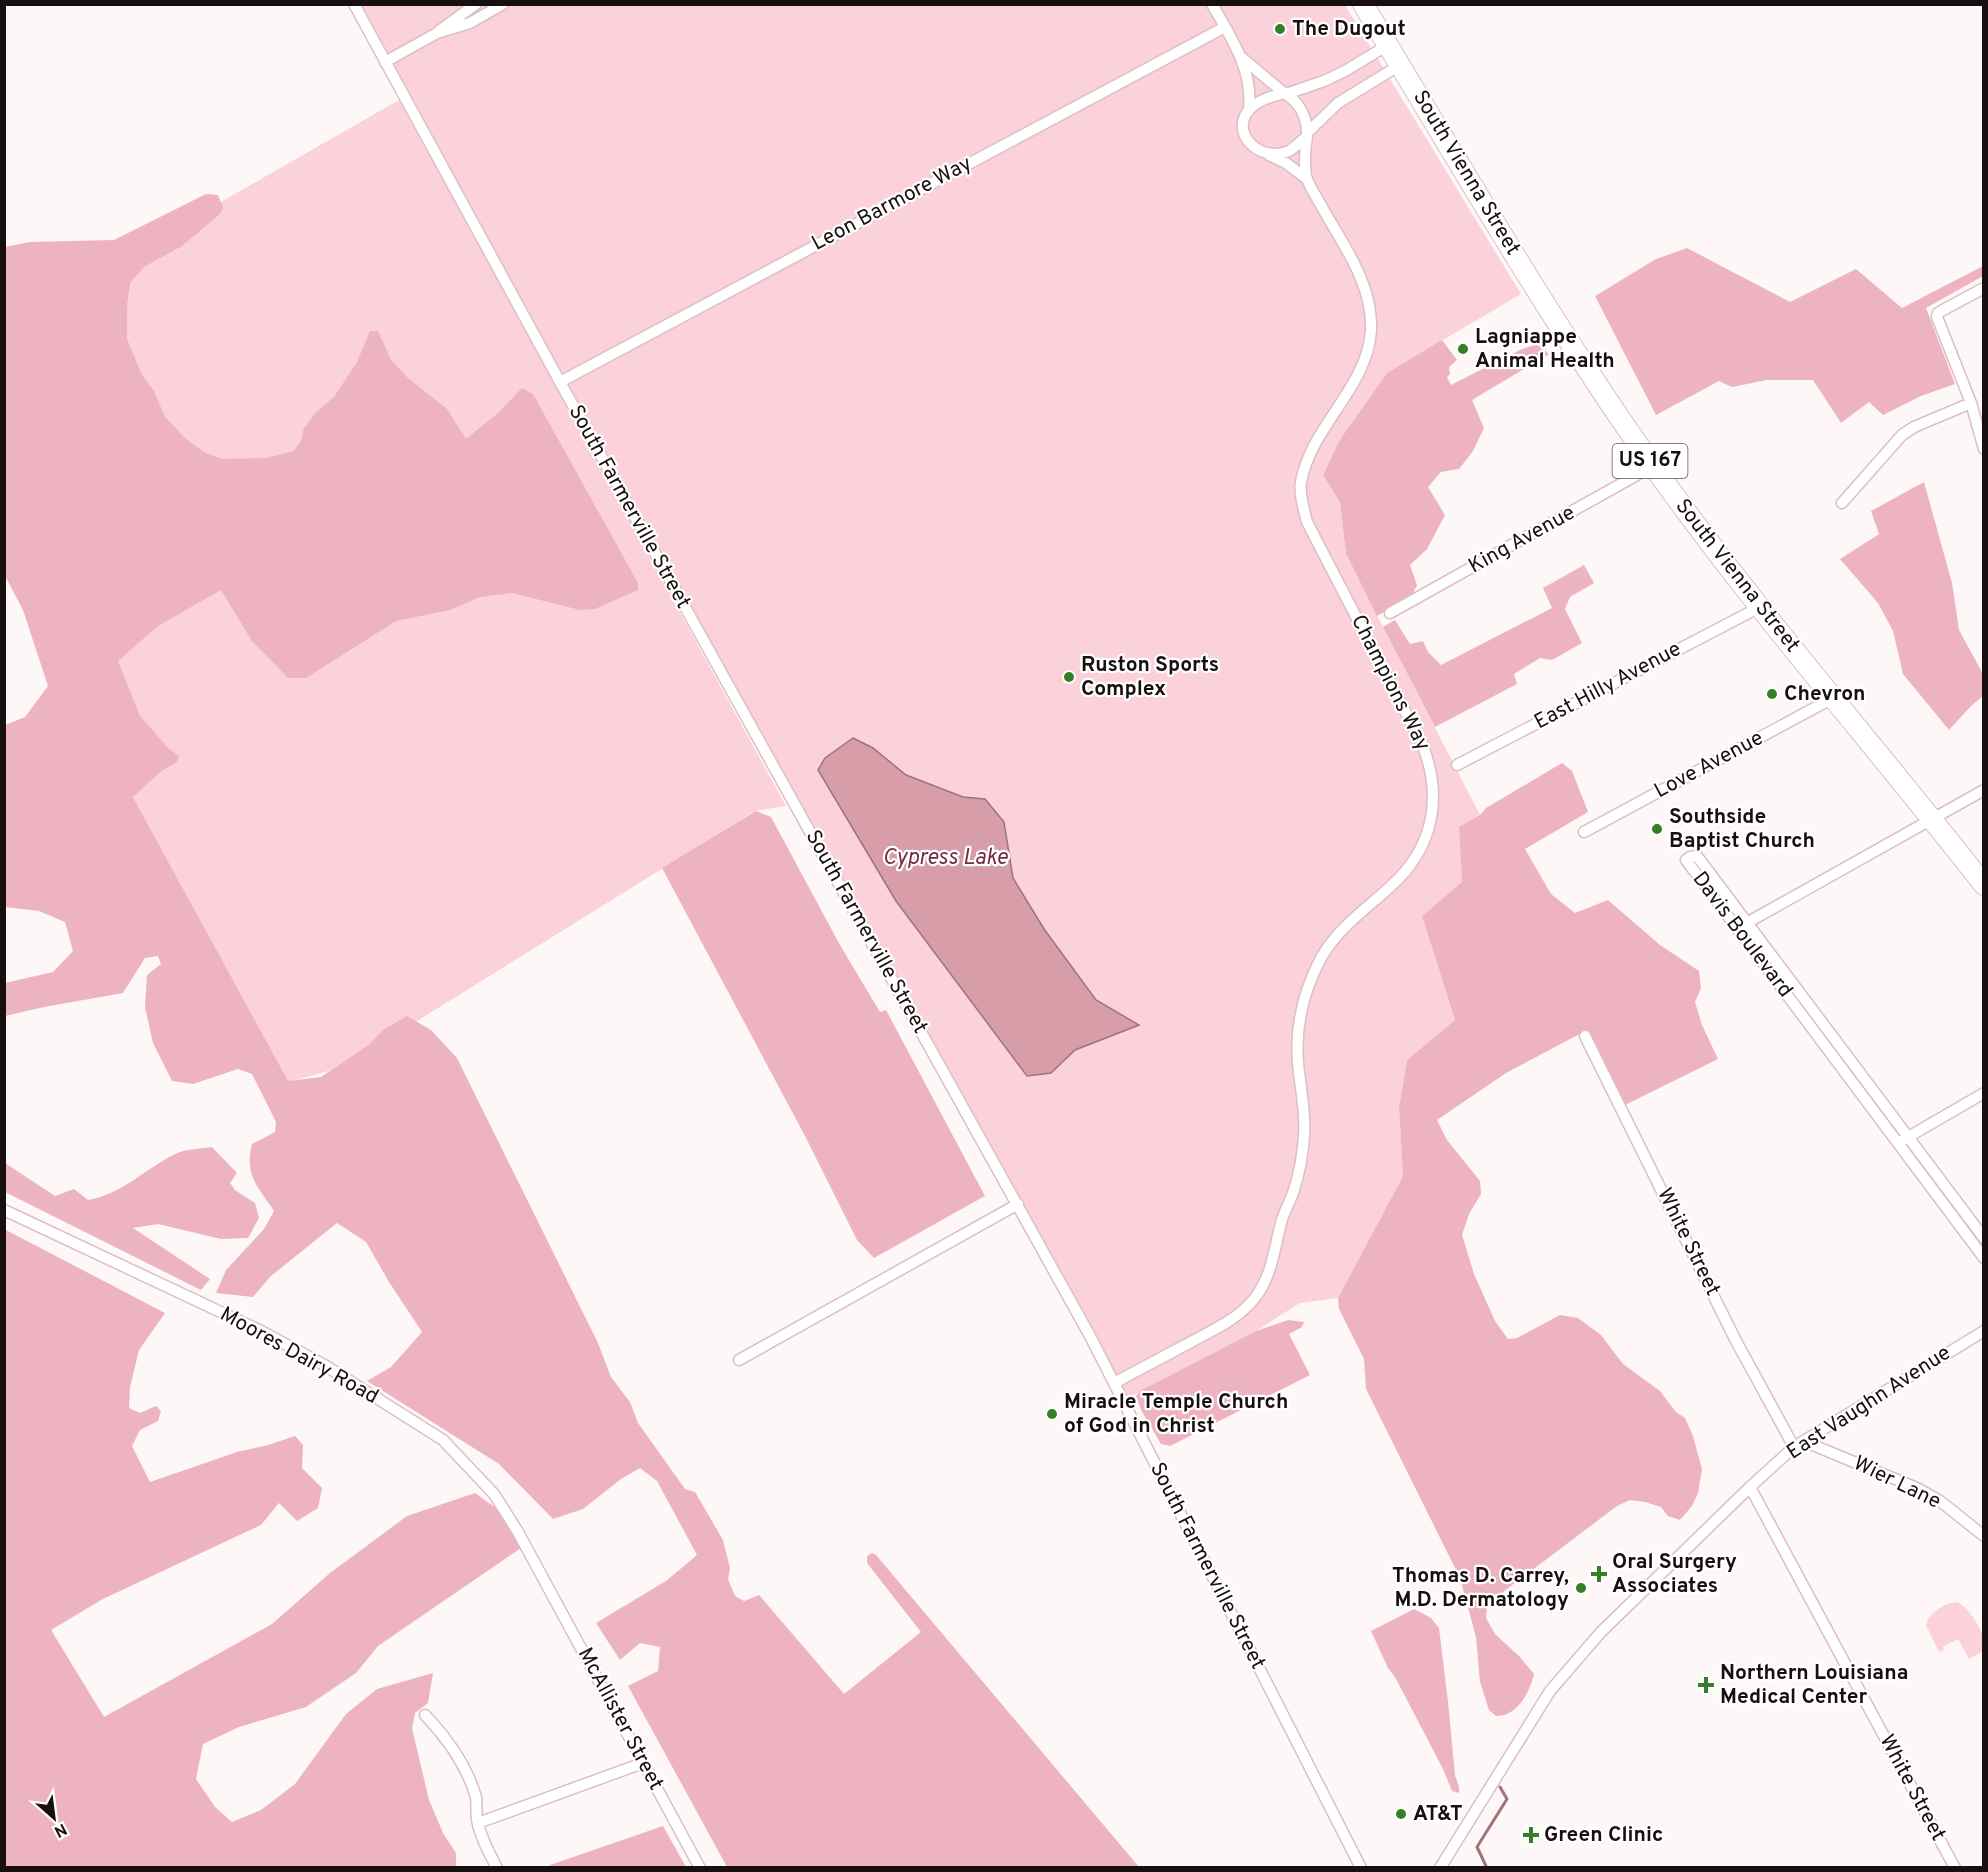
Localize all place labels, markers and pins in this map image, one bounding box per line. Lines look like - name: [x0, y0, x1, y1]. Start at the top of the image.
- place label: The Dugout: [1292, 16, 1406, 43]
- marker: The Dugout: [1273, 22, 1287, 36]
- place label: Lagniappe Animal Health: [1475, 324, 1615, 375]
- marker: Lagniappe Animal Health: [1456, 342, 1470, 356]
- place label: Ruston Sports Complex: [1081, 652, 1219, 703]
- marker: Ruston Sports Complex: [1062, 670, 1076, 684]
- place label: Chevron: [1784, 681, 1865, 708]
- marker: Chevron: [1765, 687, 1779, 701]
- place label: Southside Baptist Church: [1669, 804, 1815, 855]
- marker: Southside Baptist Church: [1650, 822, 1664, 836]
- place label: Miracle Temple Church of God in Christ: [1064, 1389, 1288, 1440]
- marker: Miracle Temple Church of God in Christ: [1045, 1407, 1059, 1421]
- place label: Oral Surgery Associates: [1612, 1549, 1737, 1600]
- place label: Thomas D. Carrey, M.D. Dermatology: [1392, 1563, 1569, 1614]
- marker: Oral Surgery Associates: [1590, 1565, 1608, 1583]
- marker: Thomas D. Carrey, M.D. Dermatology: [1574, 1581, 1588, 1595]
- place label: Northern Louisiana Medical Center: [1720, 1660, 1908, 1711]
- marker: Northern Louisiana Medical Center: [1697, 1676, 1715, 1694]
- place label: AT&T: [1413, 1801, 1463, 1828]
- marker: AT&T: [1394, 1807, 1408, 1821]
- place label: Green Clinic: [1544, 1822, 1663, 1849]
- marker: Green Clinic: [1522, 1826, 1540, 1844]

